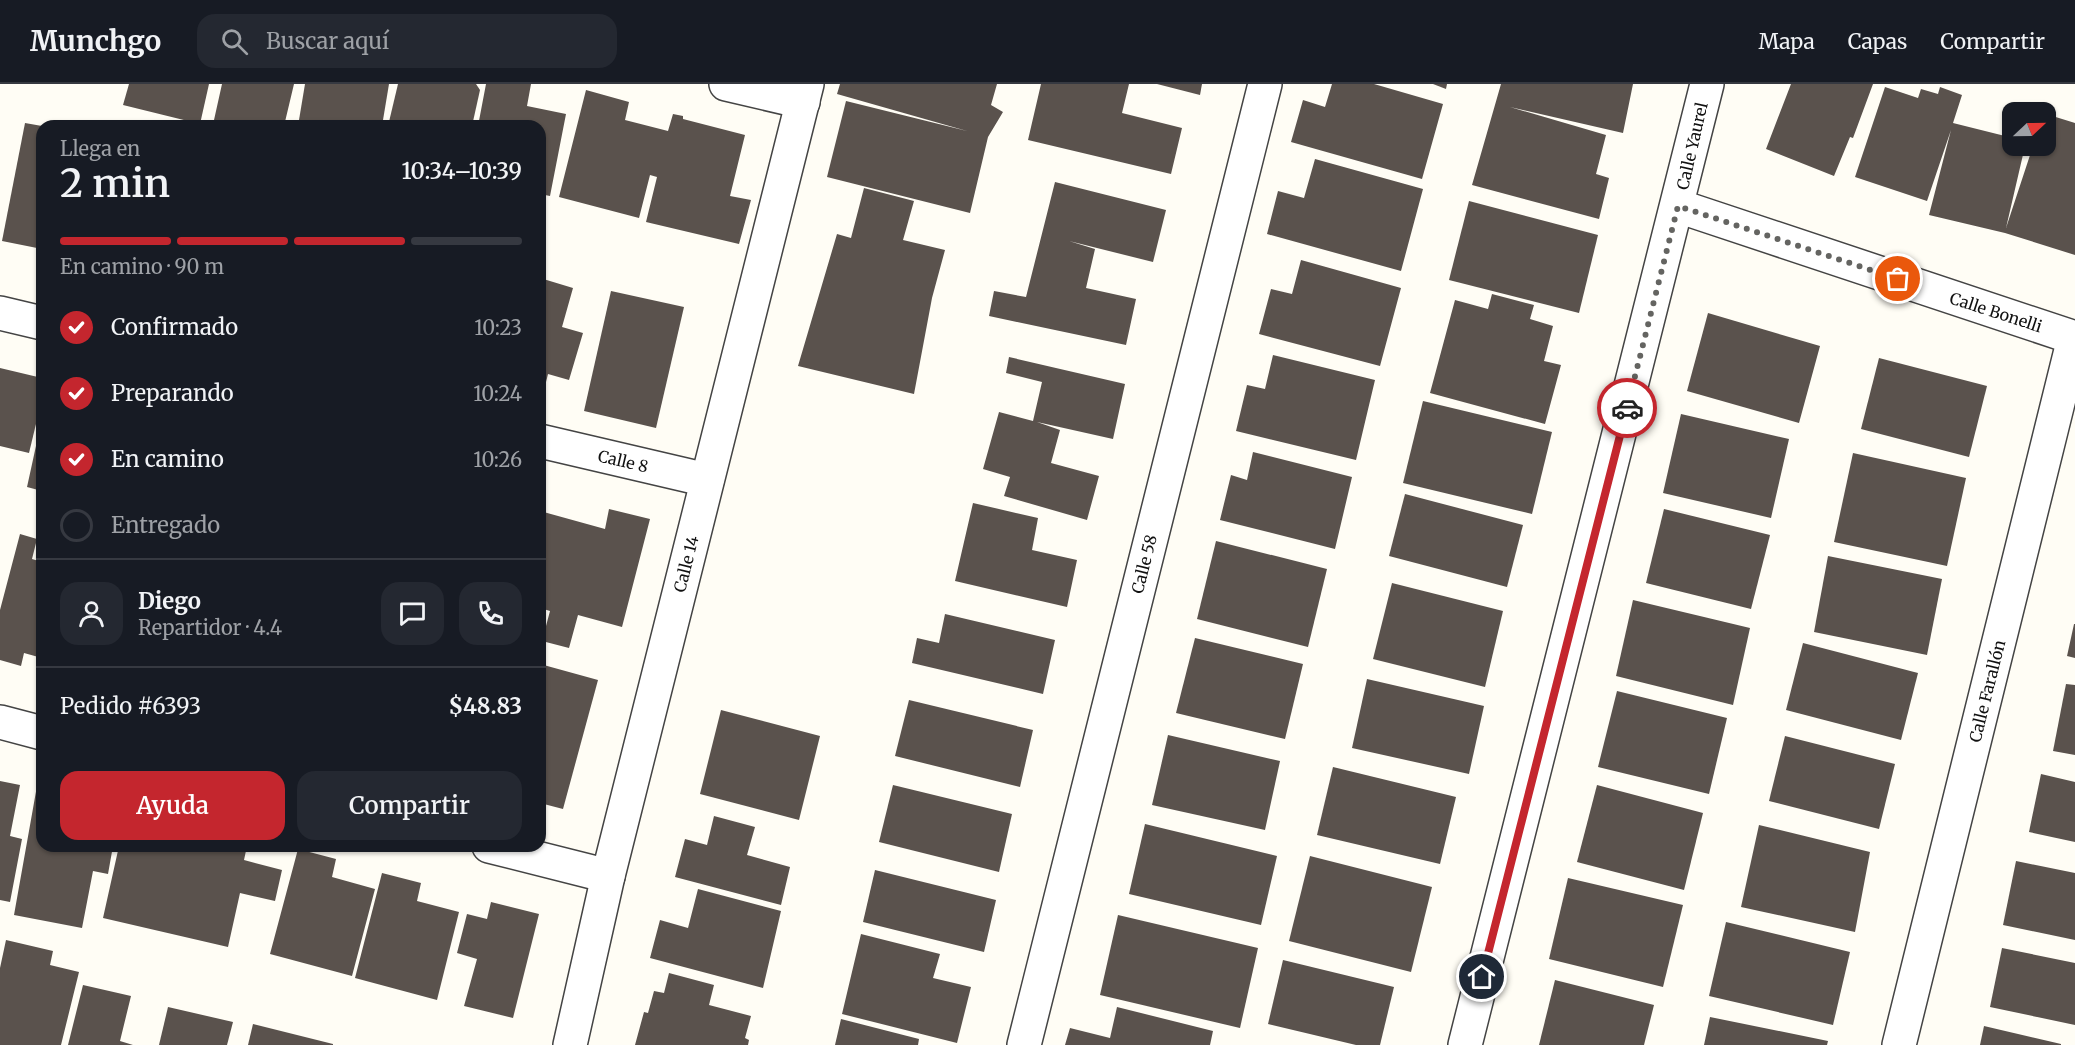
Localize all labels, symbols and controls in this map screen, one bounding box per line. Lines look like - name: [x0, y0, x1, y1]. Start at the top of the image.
- search box: [197, 14, 617, 68]
- text: Munchgo: [30, 23, 161, 59]
- icon: search: [218, 25, 251, 58]
- text: Buscar aquí: [266, 27, 389, 55]
- text: Mapa: [1758, 28, 1815, 55]
- text: Capas: [1848, 28, 1907, 55]
- text: Compartir: [1940, 28, 2045, 55]
- street label: Calle Yaurel: [1672, 100, 1712, 192]
- north arrow: [2002, 102, 2056, 156]
- map controls: [2002, 102, 2056, 156]
- text: Llega en: [60, 136, 140, 161]
- text: 10:34–10:39: [401, 157, 522, 185]
- text: 2 min: [60, 159, 170, 208]
- pin: [1872, 253, 1923, 304]
- text: En camino · 90 m: [60, 254, 224, 279]
- icon: bag: [1881, 262, 1914, 295]
- street label: Calle Bonelli: [1947, 288, 2045, 336]
- icon: check: [60, 311, 93, 344]
- text: Confirmado: [111, 313, 238, 341]
- text: 10:23: [474, 315, 522, 340]
- icon: check: [60, 377, 93, 410]
- courier: [1597, 378, 1657, 438]
- text: Preparando: [111, 379, 234, 407]
- text: 10:24: [473, 381, 522, 406]
- icon: car: [1611, 392, 1644, 425]
- icon: check: [60, 443, 93, 476]
- text: En camino: [111, 445, 224, 473]
- street label: Calle 8: [596, 446, 650, 476]
- text: 10:26: [473, 447, 522, 472]
- text: Entregado: [111, 511, 220, 539]
- street label: Calle 58: [1127, 533, 1161, 595]
- street label: Calle 14: [669, 534, 703, 594]
- button: person: [60, 582, 123, 645]
- button: chat: [381, 582, 444, 645]
- button: phone: [459, 582, 522, 645]
- text: Diego: [138, 587, 201, 615]
- text: Repartidor · 4.4: [138, 615, 282, 640]
- street label: Calle Farallón: [1965, 638, 2009, 744]
- text: Pedido #6393: [60, 692, 201, 720]
- text: $48.83: [449, 692, 522, 720]
- button: Ayuda: [60, 771, 285, 840]
- button: Compartir: [297, 771, 522, 840]
- pin: [1456, 951, 1507, 1002]
- icon: home: [1465, 960, 1498, 993]

